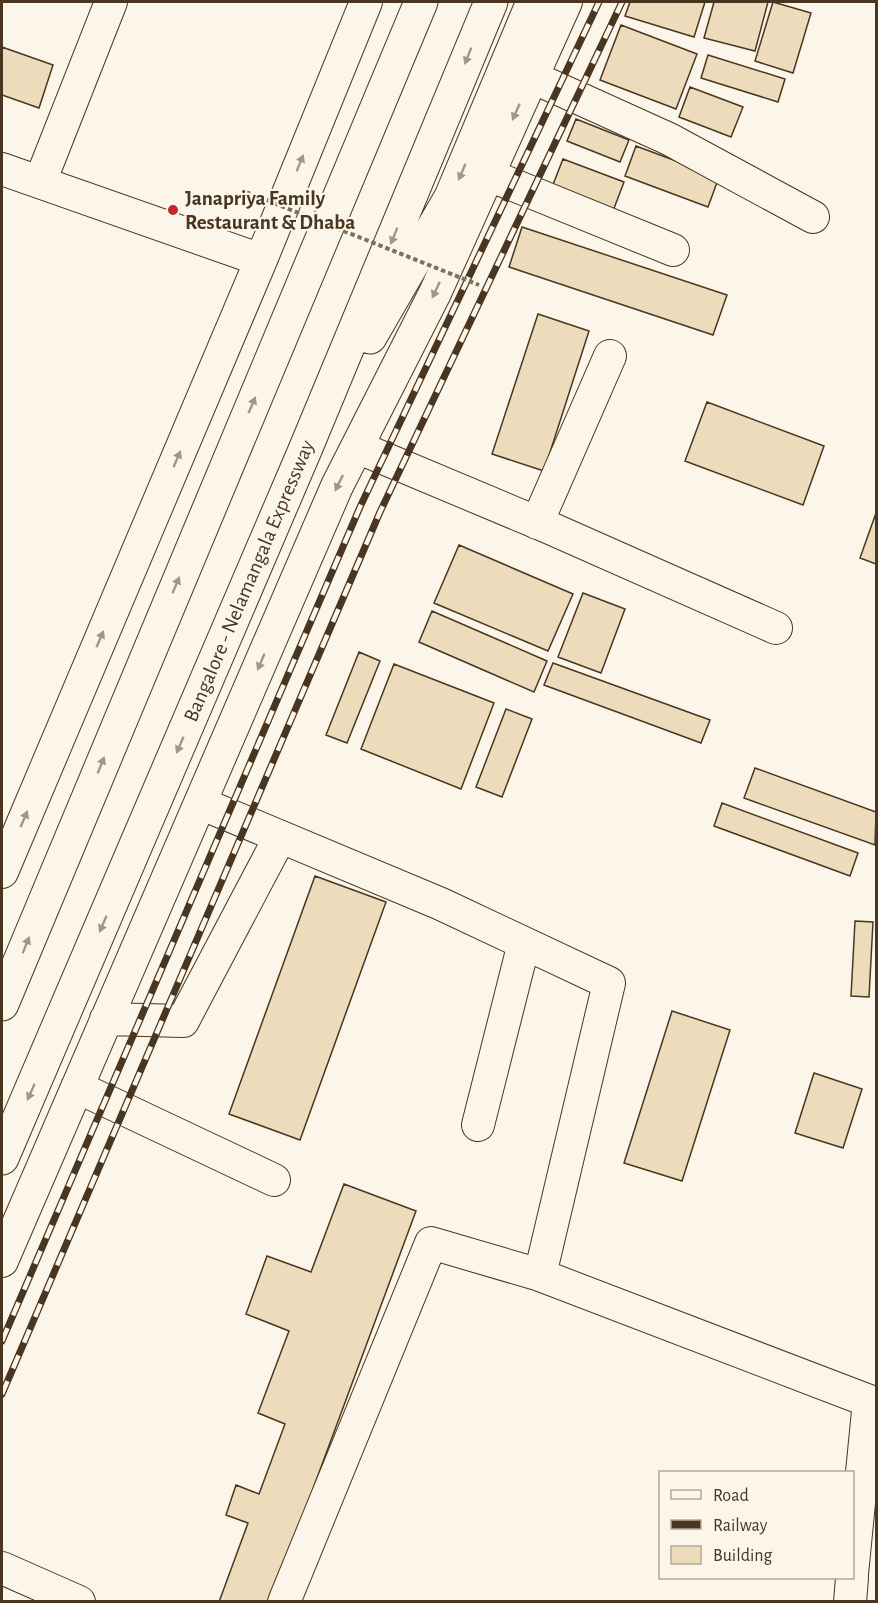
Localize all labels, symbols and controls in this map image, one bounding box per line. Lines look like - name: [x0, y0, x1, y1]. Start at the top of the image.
- one-way arrow: [463, 47, 473, 65]
- one-way arrow: [512, 104, 521, 121]
- one-way arrow: [296, 154, 305, 172]
- one-way arrow: [457, 163, 467, 181]
- place label: Janapriya Family Restaurant & Dhaba: [185, 188, 355, 233]
- marker: Janapriya Family Restaurant & Dhaba: [166, 203, 180, 217]
- one-way arrow: [389, 227, 399, 245]
- one-way arrow: [432, 282, 441, 299]
- one-way arrow: [247, 396, 257, 414]
- street label: Bangalore - Nelamangala Expressway: [180, 437, 318, 725]
- one-way arrow: [172, 451, 181, 468]
- one-way arrow: [334, 474, 343, 491]
- one-way arrow: [172, 576, 181, 594]
- one-way arrow: [96, 630, 106, 648]
- one-way arrow: [256, 653, 266, 671]
- one-way arrow: [175, 736, 184, 753]
- one-way arrow: [96, 755, 106, 773]
- one-way arrow: [19, 809, 29, 827]
- one-way arrow: [98, 915, 107, 933]
- one-way arrow: [22, 936, 31, 954]
- one-way arrow: [26, 1084, 35, 1101]
- legend: [659, 1471, 854, 1579]
- text: Road: [713, 1487, 749, 1505]
- text: Railway: [713, 1517, 768, 1535]
- text: Building: [713, 1547, 773, 1565]

